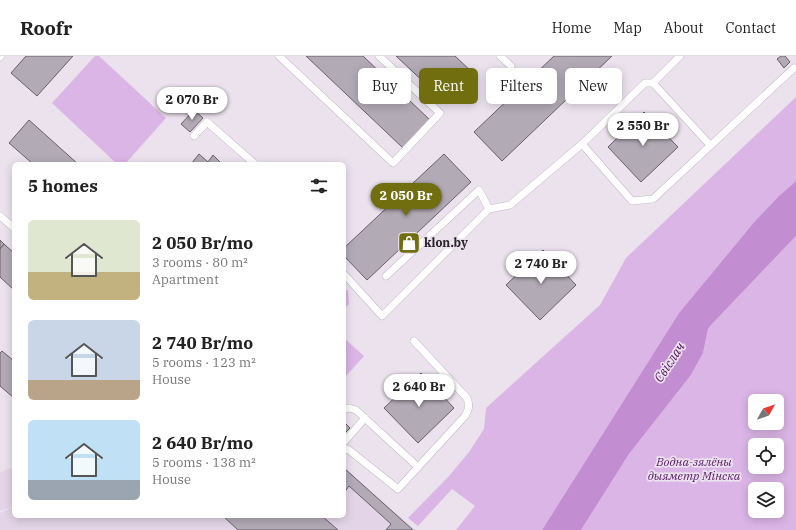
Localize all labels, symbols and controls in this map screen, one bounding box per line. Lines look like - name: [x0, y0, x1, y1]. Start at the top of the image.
- text: Roofr: [20, 16, 72, 40]
- text: Home: [552, 19, 591, 37]
- text: Map: [613, 19, 642, 37]
- text: About: [664, 19, 703, 37]
- text: Contact: [725, 19, 776, 37]
- chip: Buy: [358, 68, 411, 104]
- chip: Rent: [419, 68, 478, 104]
- chip: Filters: [486, 68, 557, 104]
- chip: New: [565, 68, 622, 104]
- pin: 2 070 Br: [151, 87, 233, 121]
- text: 2 070 Br: [166, 91, 218, 108]
- pin: 2 550 Br: [602, 113, 684, 147]
- text: 2 550 Br: [617, 117, 669, 134]
- text: 5 homes: [28, 175, 98, 197]
- icon: filters: [308, 175, 330, 197]
- pin: 2 050 Br: [365, 183, 447, 217]
- text: 2 050 Br: [380, 187, 432, 204]
- shop icon: klon.by: [396, 230, 422, 256]
- text: 2 050 Br/mo: [152, 232, 253, 254]
- place label: klon.by: [424, 235, 468, 250]
- icon: home: [60, 236, 108, 284]
- pin: 2 740 Br: [500, 251, 582, 285]
- text: 3 rooms · 80 m²: [152, 254, 248, 271]
- text: 2 740 Br: [515, 255, 567, 272]
- text: Apartment: [152, 271, 219, 288]
- text: 2 740 Br/mo: [152, 332, 253, 354]
- icon: home: [60, 336, 108, 384]
- water label: Свіслач: [650, 339, 689, 386]
- text: 5 rooms · 123 m²: [152, 354, 256, 371]
- text: House: [152, 371, 191, 388]
- pin: 2 640 Br: [378, 374, 460, 408]
- text: 2 640 Br: [393, 378, 445, 395]
- north arrow: [748, 394, 784, 430]
- map controls: [748, 394, 784, 518]
- text: 2 640 Br/mo: [152, 432, 253, 454]
- icon: home: [60, 436, 108, 484]
- button: locate: [748, 438, 784, 474]
- text: 5 rooms · 138 m²: [152, 454, 256, 471]
- park label: Водна-зялёны дыяметр Мінска: [648, 454, 741, 483]
- text: House: [152, 471, 191, 488]
- button: layers: [748, 482, 784, 518]

